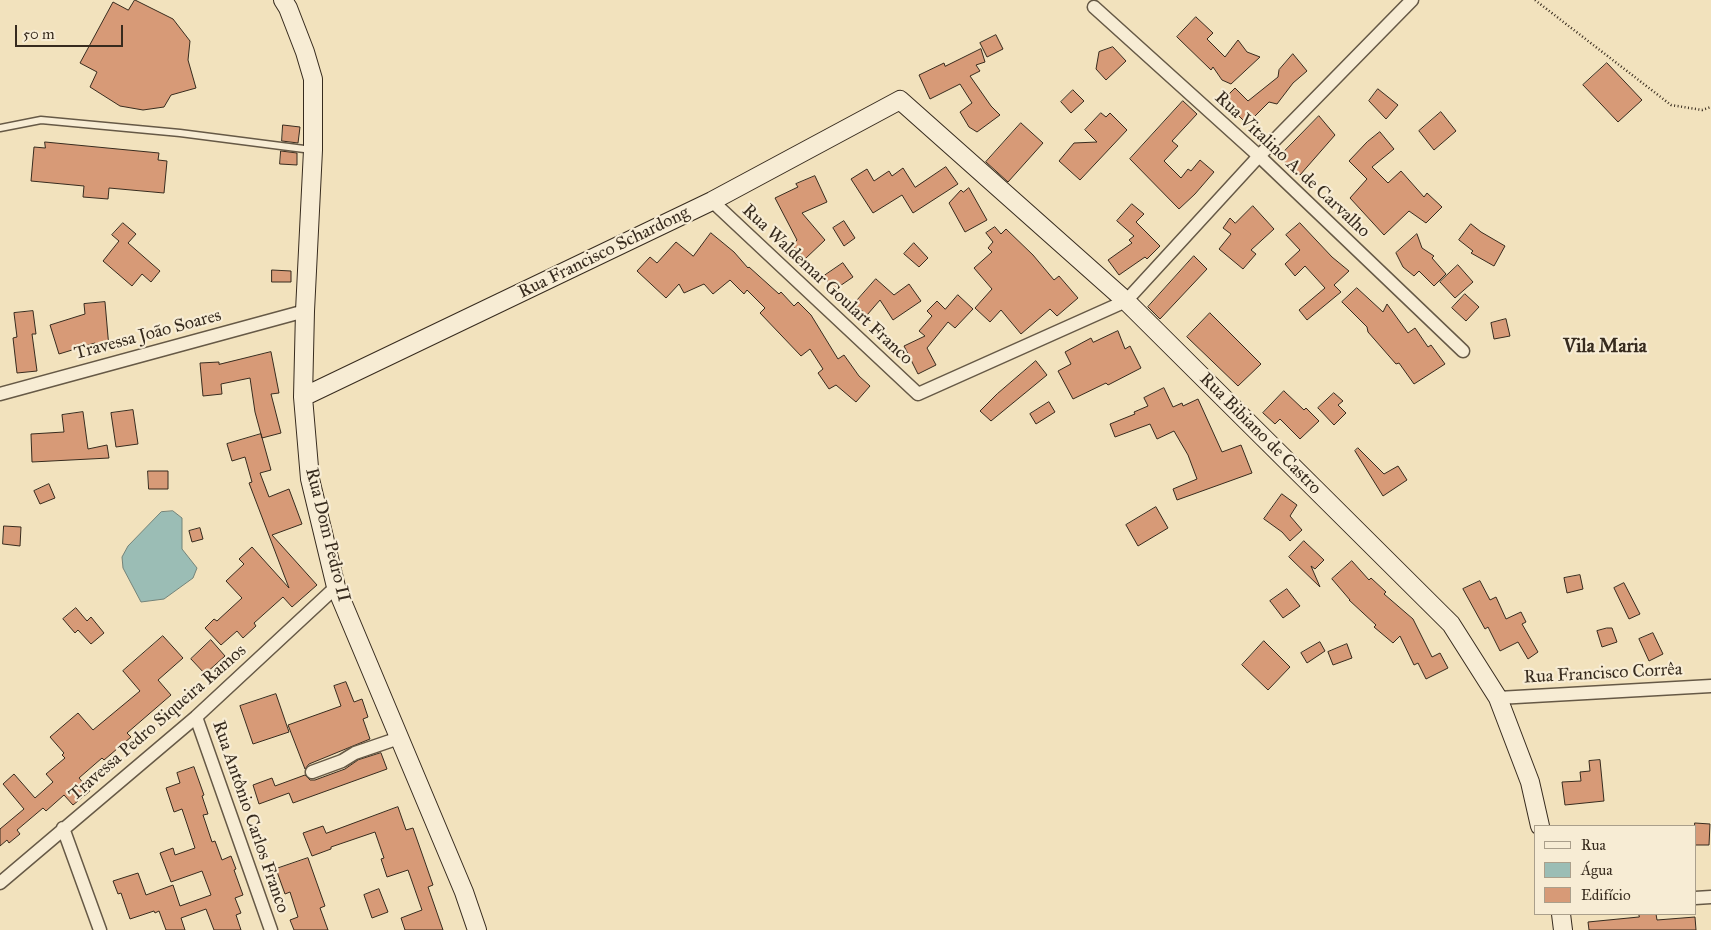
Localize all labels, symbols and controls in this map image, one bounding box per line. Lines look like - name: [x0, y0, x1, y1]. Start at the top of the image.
- scale bar: [18, 15, 125, 47]
- text: 50 m: [23, 25, 55, 43]
- street label: Rua Vitalino A. de Carvalho: [1210, 87, 1374, 243]
- street label: Rua Waldemar Goulart Franco: [737, 200, 917, 370]
- street label: Rua Francisco Schardong: [515, 202, 693, 304]
- street label: Travessa João Soares: [72, 305, 224, 365]
- district label: Vila Maria: [1563, 336, 1647, 358]
- street label: Rua Bibiano de Castro: [1195, 369, 1325, 499]
- street label: Rua Dom Pedro II: [300, 466, 354, 604]
- street label: Travessa Pedro Siqueira Ramos: [65, 640, 251, 806]
- street label: Rua Francisco Corrêa: [1523, 659, 1683, 689]
- street label: Rua Antônio Carlos Franco: [207, 718, 293, 916]
- legend: [1534, 825, 1696, 915]
- text: Rua: [1581, 836, 1606, 854]
- text: Água: [1581, 861, 1613, 879]
- text: Edifício: [1581, 886, 1631, 904]

